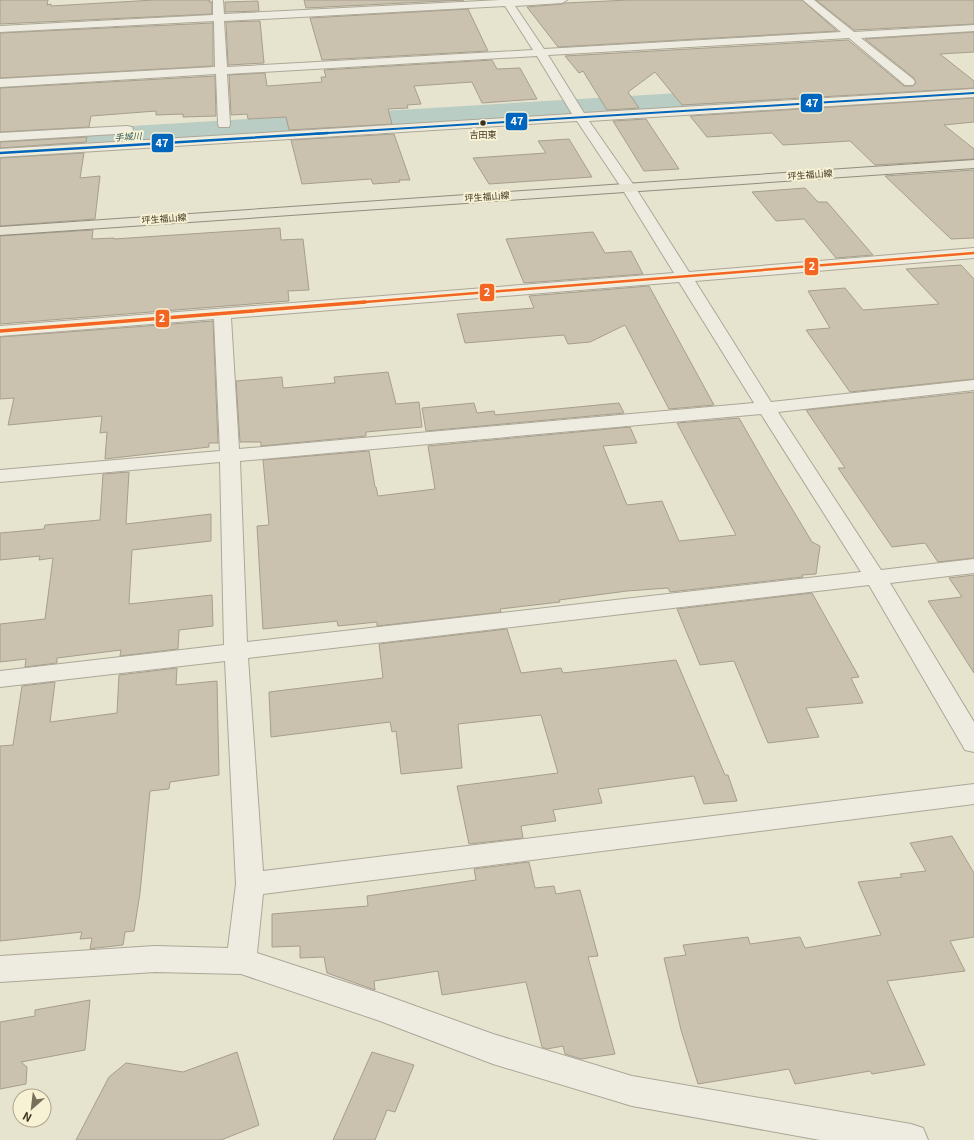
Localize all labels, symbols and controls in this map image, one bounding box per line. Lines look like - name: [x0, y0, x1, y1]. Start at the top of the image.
- line badge: 47: [800, 93, 823, 113]
- text: 47: [806, 94, 818, 110]
- line badge: 47: [505, 112, 528, 131]
- text: 47: [511, 112, 523, 128]
- marker: 吉田東: [478, 118, 488, 128]
- place label: 吉田東: [469, 128, 497, 141]
- water label: 手城川: [114, 129, 143, 144]
- line badge: 47: [151, 133, 174, 153]
- text: 47: [156, 134, 168, 150]
- street label: 坪生福山線: [787, 166, 834, 183]
- street label: 坪生福山線: [464, 188, 511, 205]
- street label: 坪生福山線: [141, 210, 188, 227]
- line badge: 2: [804, 257, 819, 276]
- text: 2: [809, 257, 815, 273]
- line badge: 2: [479, 283, 495, 302]
- text: 2: [484, 283, 490, 299]
- line badge: 2: [155, 309, 170, 328]
- text: 2: [159, 309, 165, 325]
- north arrow: [12, 1088, 52, 1128]
- text: N: [19, 1109, 34, 1127]

